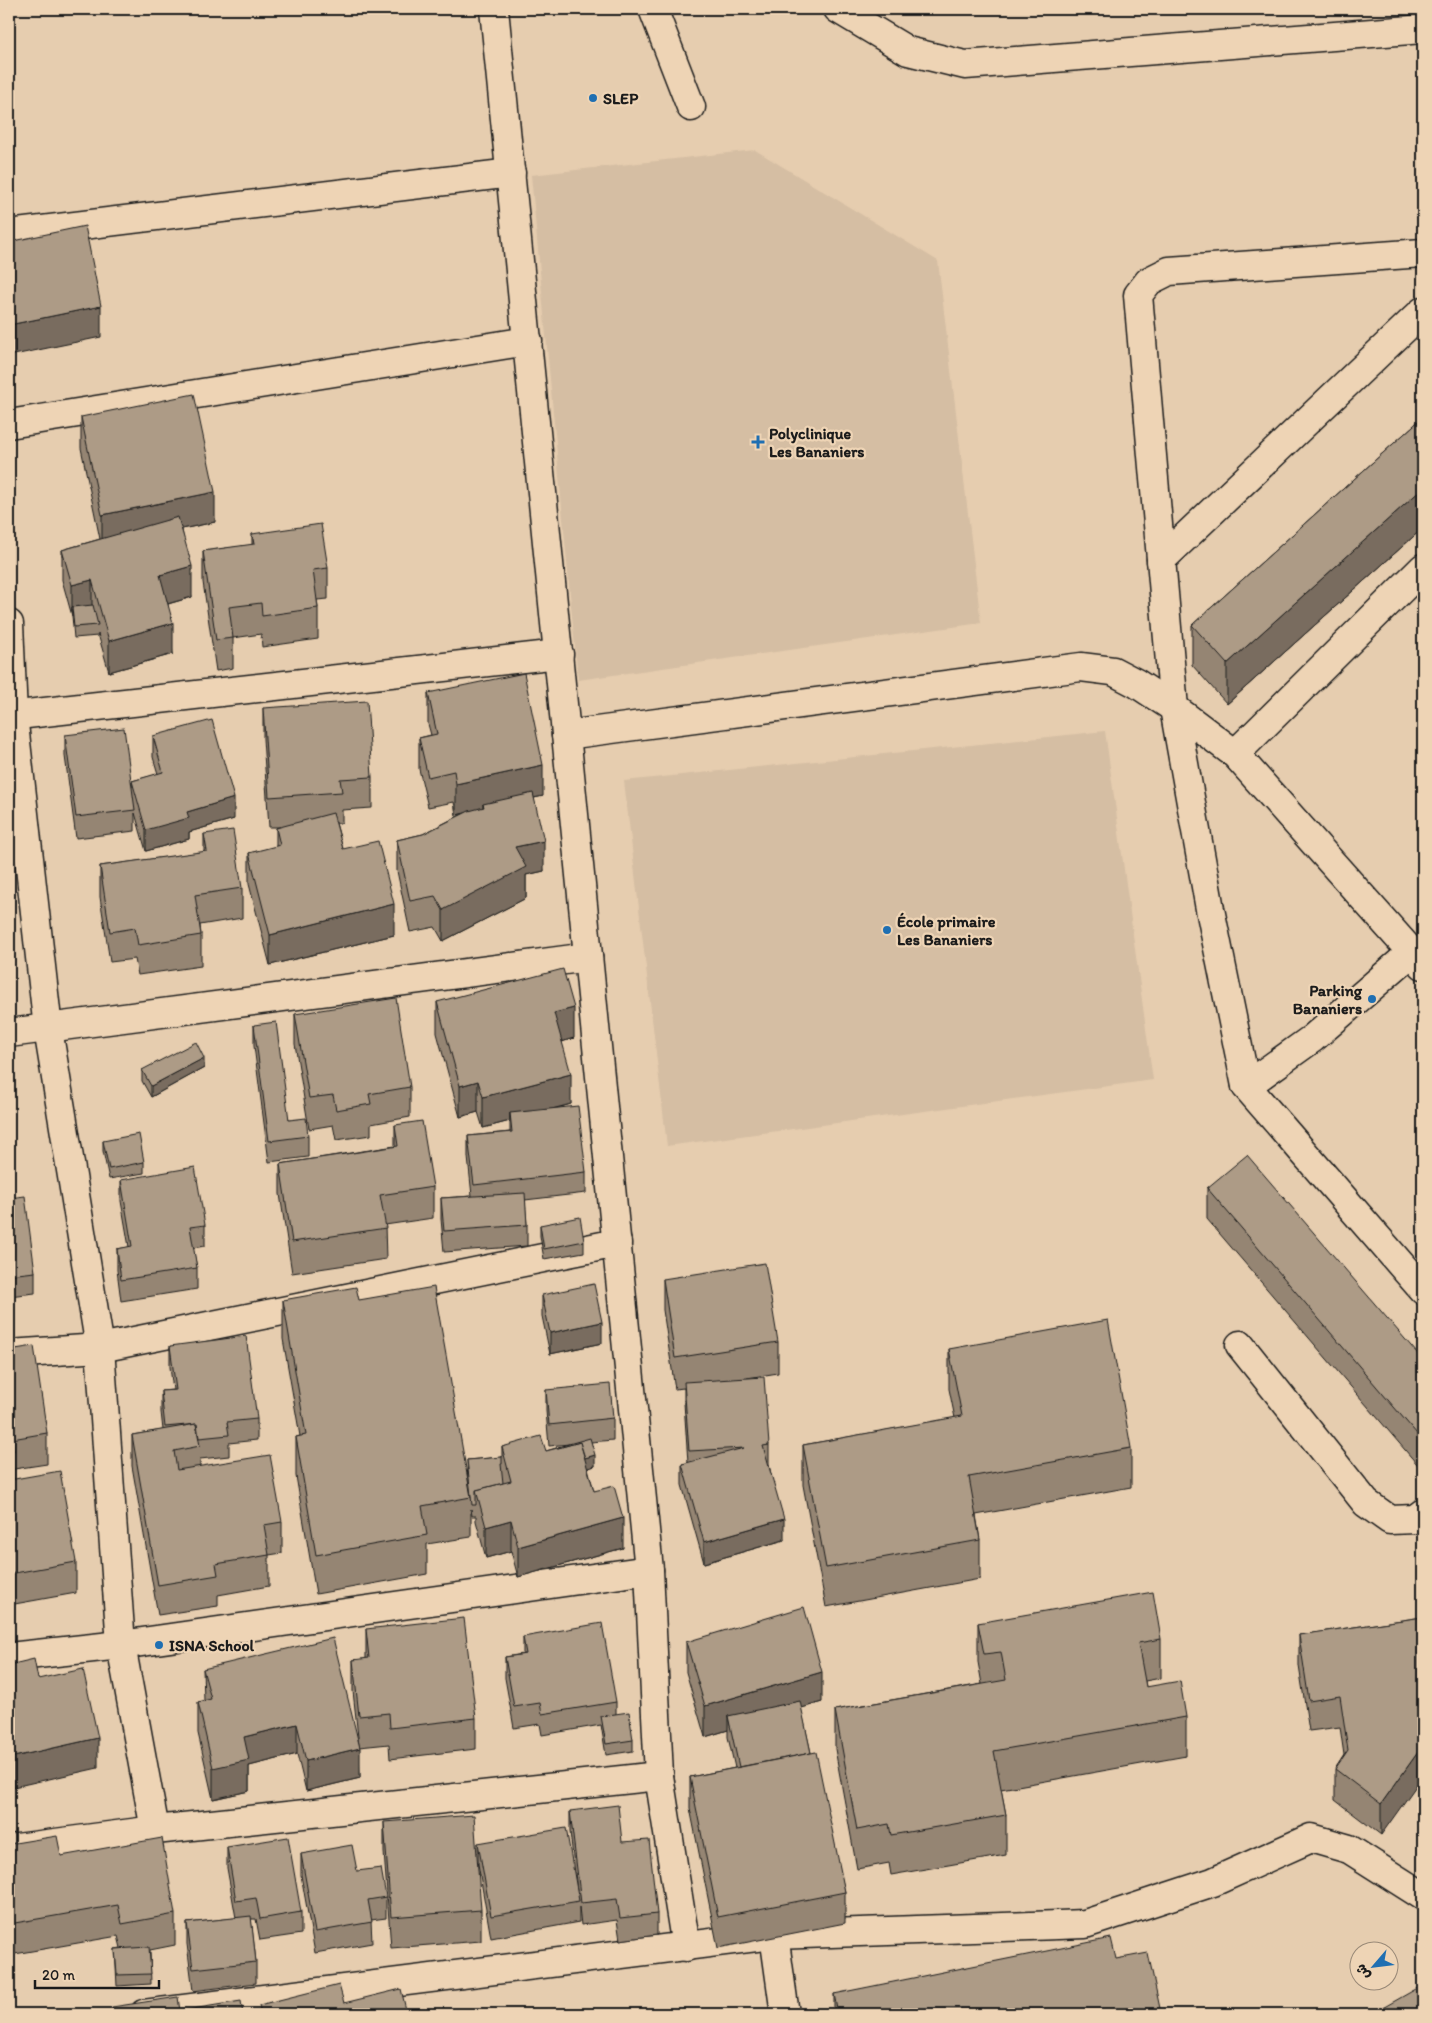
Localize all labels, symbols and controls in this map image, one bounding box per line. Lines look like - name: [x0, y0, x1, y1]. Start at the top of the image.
- place label: SLEP: [603, 89, 639, 108]
- marker: SLEP: [587, 92, 599, 104]
- place label: Polyclinique Les Bananiers: [769, 424, 865, 461]
- marker: Polyclinique Les Bananiers: [751, 435, 765, 449]
- place label: École primaire Les Bananiers: [897, 912, 996, 949]
- marker: École primaire Les Bananiers: [881, 924, 893, 936]
- place label: Parking Bananiers: [1293, 981, 1363, 1018]
- marker: Parking Bananiers: [1366, 993, 1378, 1005]
- place label: ISNA School: [169, 1636, 255, 1655]
- marker: ISNA School: [153, 1639, 165, 1651]
- north arrow: [1350, 1940, 1400, 1990]
- scale bar: [35, 1958, 159, 1990]
- text: ش: [1352, 1961, 1374, 1983]
- text: 20 m: [42, 1966, 76, 1984]

